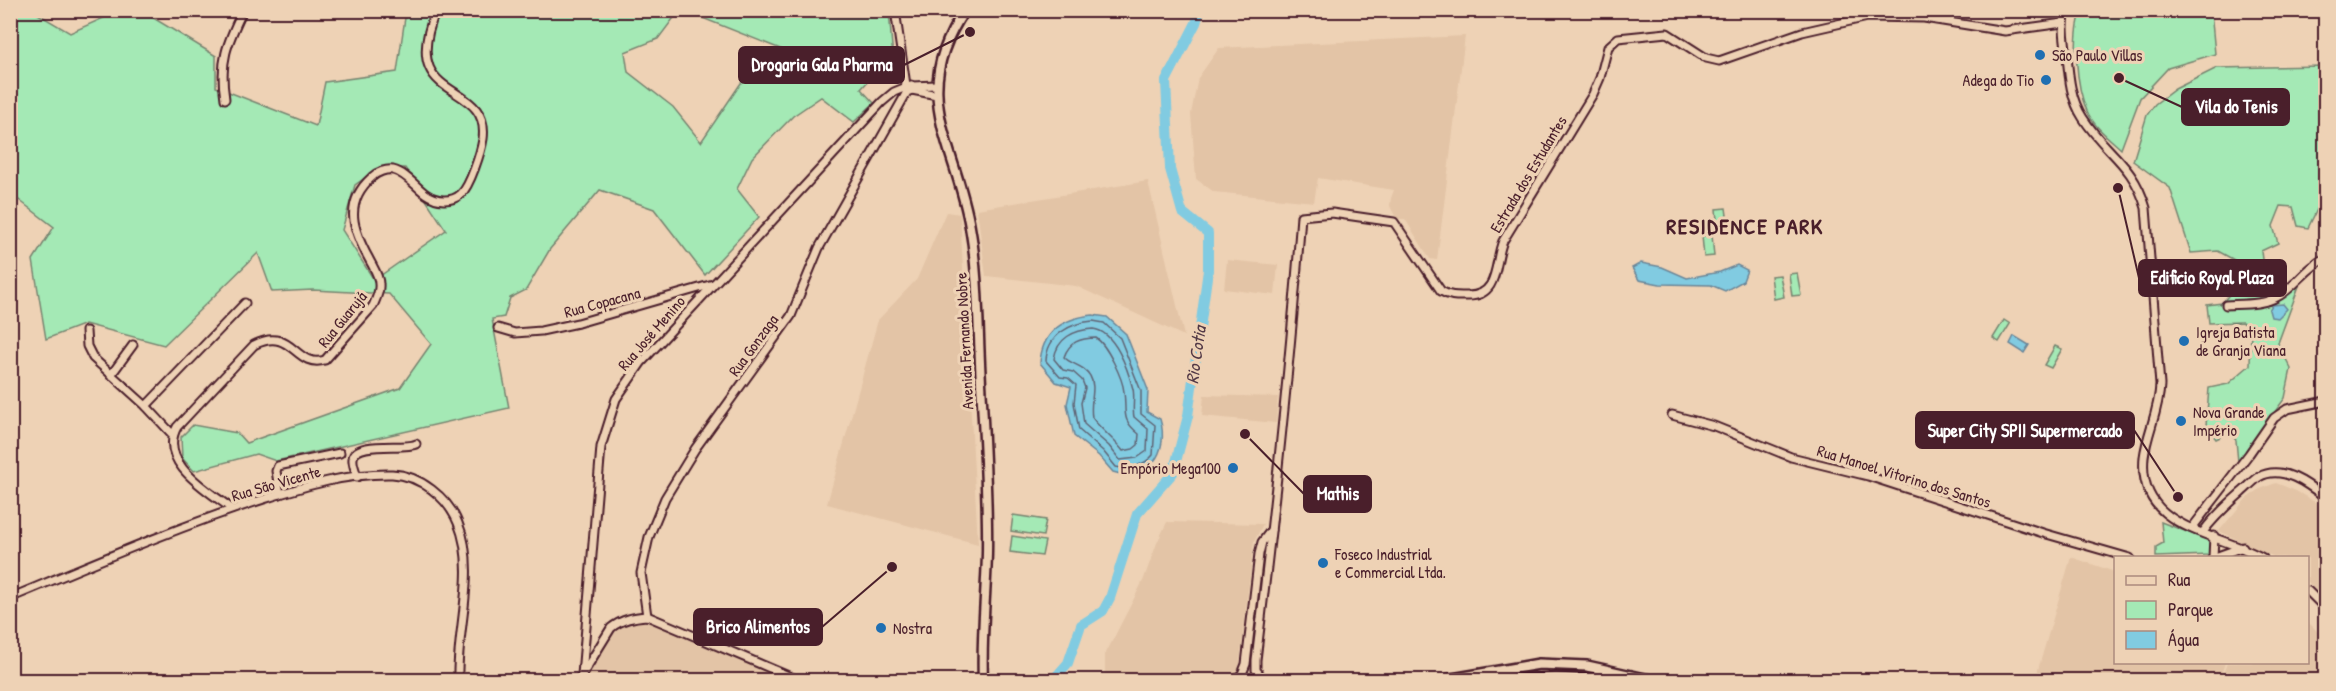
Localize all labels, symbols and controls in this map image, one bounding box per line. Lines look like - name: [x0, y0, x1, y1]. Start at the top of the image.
- place label: São Paulo Villas: [2052, 44, 2142, 66]
- callout: Drogaria Gala Pharma: [739, 47, 904, 83]
- marker: São Paulo Villas: [2033, 48, 2047, 62]
- text: Drogaria Gala Pharma: [751, 52, 894, 78]
- place label: Adega do Tio: [1963, 69, 2035, 91]
- marker: Adega do Tio: [2039, 73, 2053, 87]
- callout: Vila do Tenis: [2182, 89, 2289, 125]
- text: Vila do Tenis: [2194, 94, 2278, 119]
- street label: Estrada dos Estudantes: [1484, 111, 1572, 237]
- district label: RESIDENCE PARK: [1666, 211, 1824, 241]
- callout: Edificio Royal Plaza: [2139, 260, 2286, 296]
- text: Edificio Royal Plaza: [2151, 265, 2274, 291]
- street label: Avenida Fernando Nobre: [949, 271, 979, 410]
- street label: Rua Copacana: [562, 281, 642, 323]
- street label: Rua Guarujá: [313, 286, 371, 352]
- street label: Rua José Menino: [612, 290, 690, 375]
- street label: Rua Gonzaga: [723, 310, 783, 380]
- place label: Igreja Batista de Granja Viana: [2196, 321, 2286, 361]
- water label: Rio Cotia: [1179, 323, 1212, 385]
- marker: Igreja Batista de Granja Viana: [2177, 334, 2191, 348]
- place label: Nova Grande Império: [2193, 401, 2265, 441]
- callout: Super City SPII Supermercado: [1916, 412, 2134, 448]
- marker: Nova Grande Império: [2174, 414, 2188, 428]
- text: Super City SPII Supermercado: [1928, 418, 2123, 444]
- street label: Rua Manoel Vitorino dos Santos: [1814, 439, 1994, 513]
- place label: Empório Mega100: [1120, 457, 1221, 479]
- street label: Rua São Vicente: [229, 460, 324, 506]
- marker: Empório Mega100: [1226, 461, 1240, 475]
- callout: Mathis: [1304, 476, 1371, 512]
- text: Mathis: [1317, 481, 1359, 506]
- place label: Foseco Industrial e Commercial Ltda.: [1334, 543, 1446, 583]
- marker: Foseco Industrial e Commercial Ltda.: [1316, 556, 1330, 570]
- legend: [2114, 556, 2309, 664]
- text: Rua: [2168, 567, 2190, 592]
- text: Parque: [2168, 597, 2213, 622]
- callout: Brico Alimentos: [694, 609, 822, 645]
- text: Brico Alimentos: [706, 614, 810, 639]
- place label: Nostra: [893, 617, 932, 639]
- marker: Nostra: [874, 621, 888, 635]
- text: Água: [2168, 627, 2199, 652]

